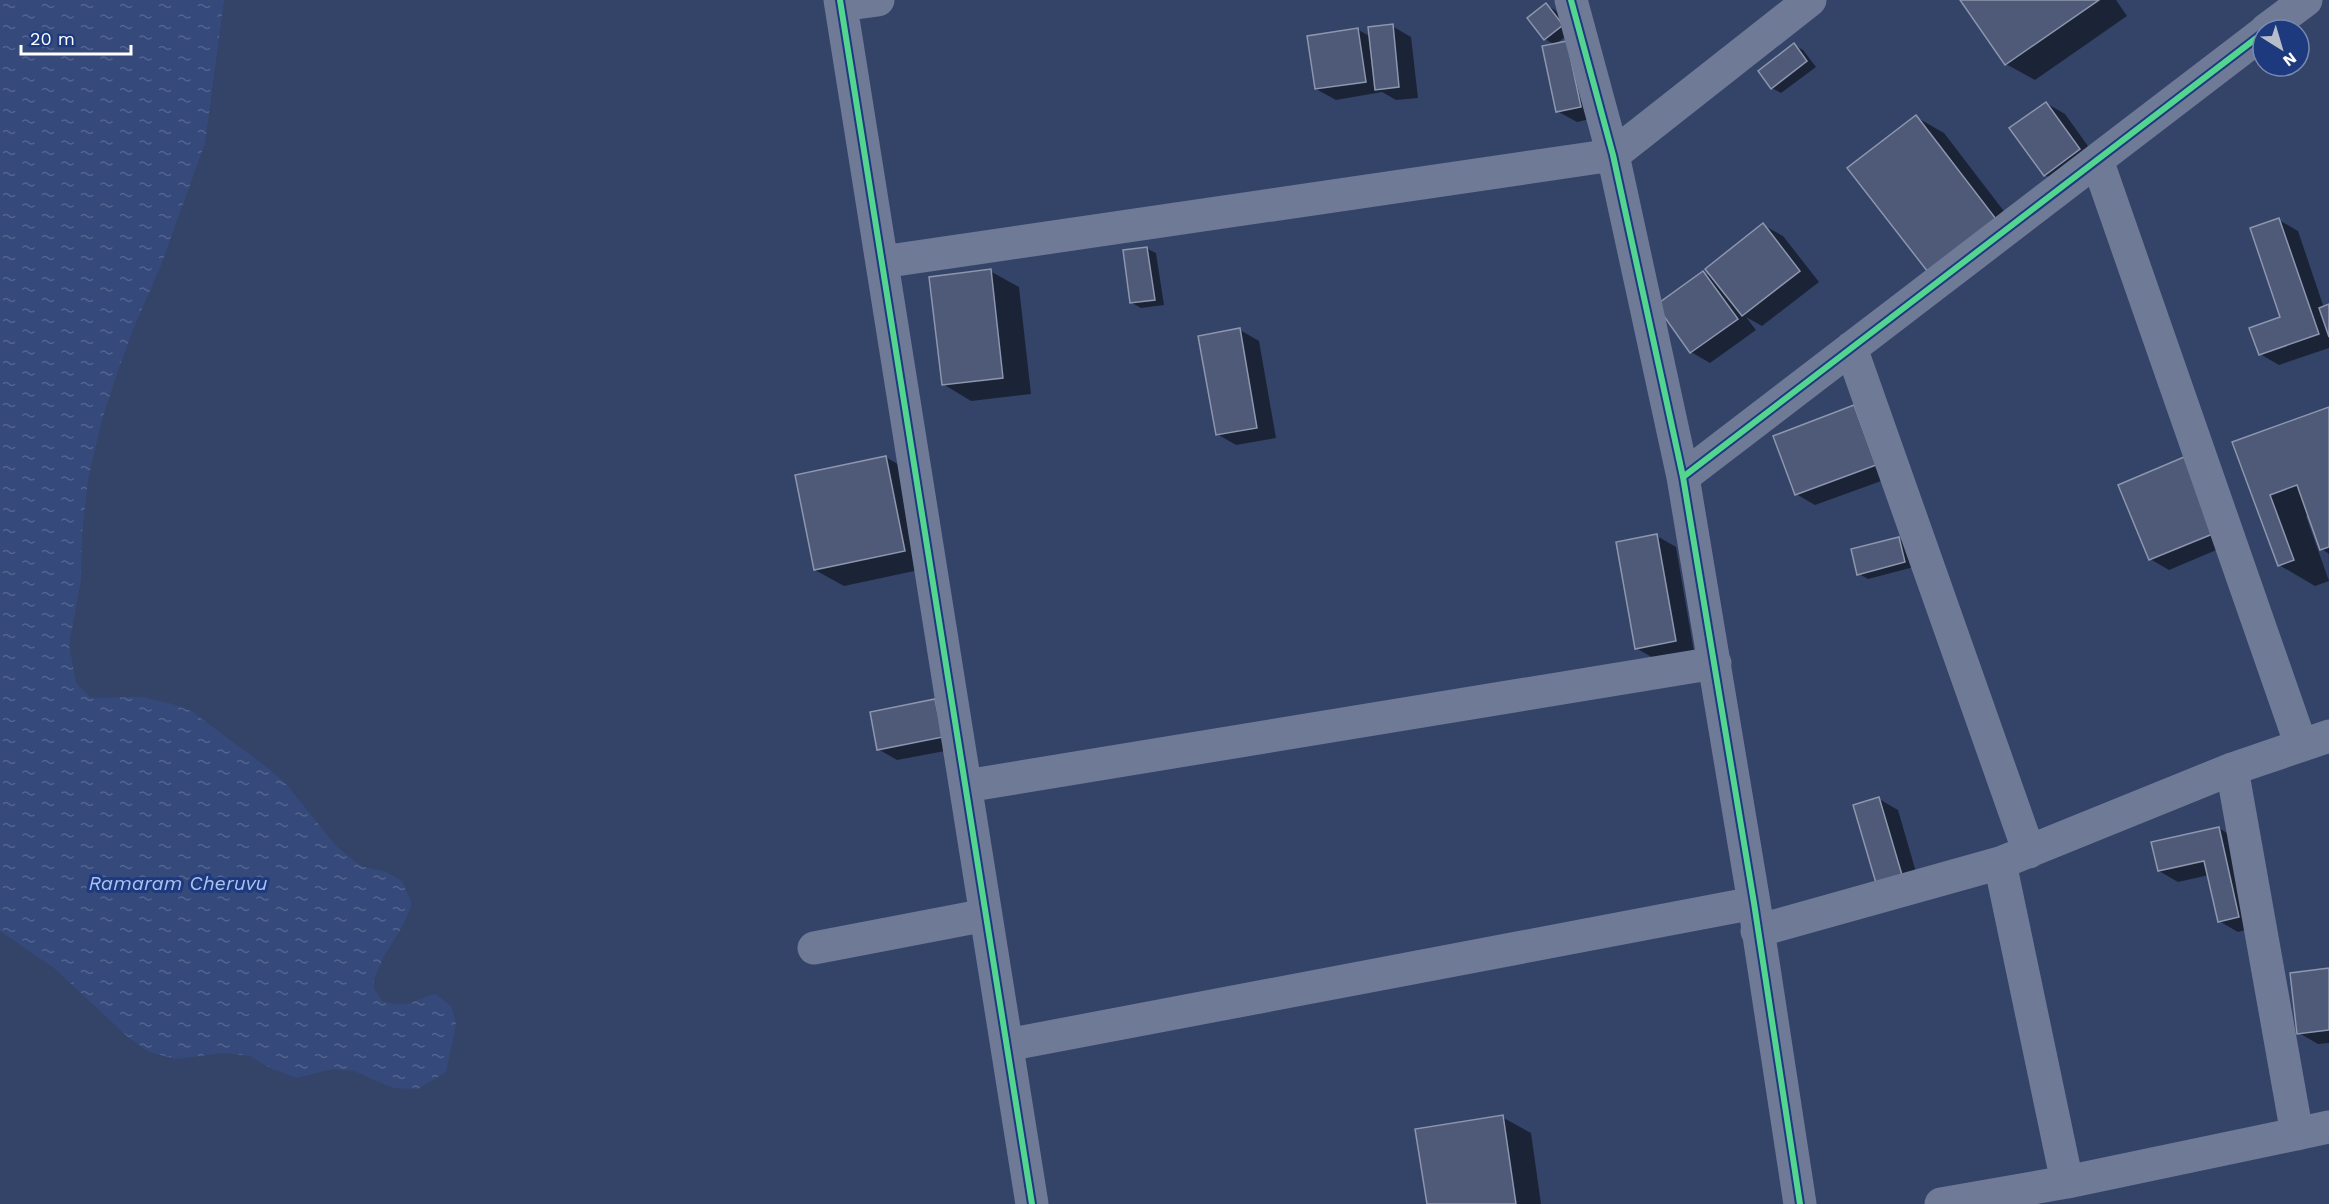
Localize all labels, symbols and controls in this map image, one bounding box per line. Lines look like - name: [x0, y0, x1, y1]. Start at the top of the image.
- scale bar: [21, 18, 130, 56]
- north arrow: [2251, 18, 2311, 78]
- text: 20 m: [30, 28, 75, 49]
- text: N: [2279, 48, 2300, 71]
- water label: Ramaram Cheruvu: [88, 871, 268, 895]

